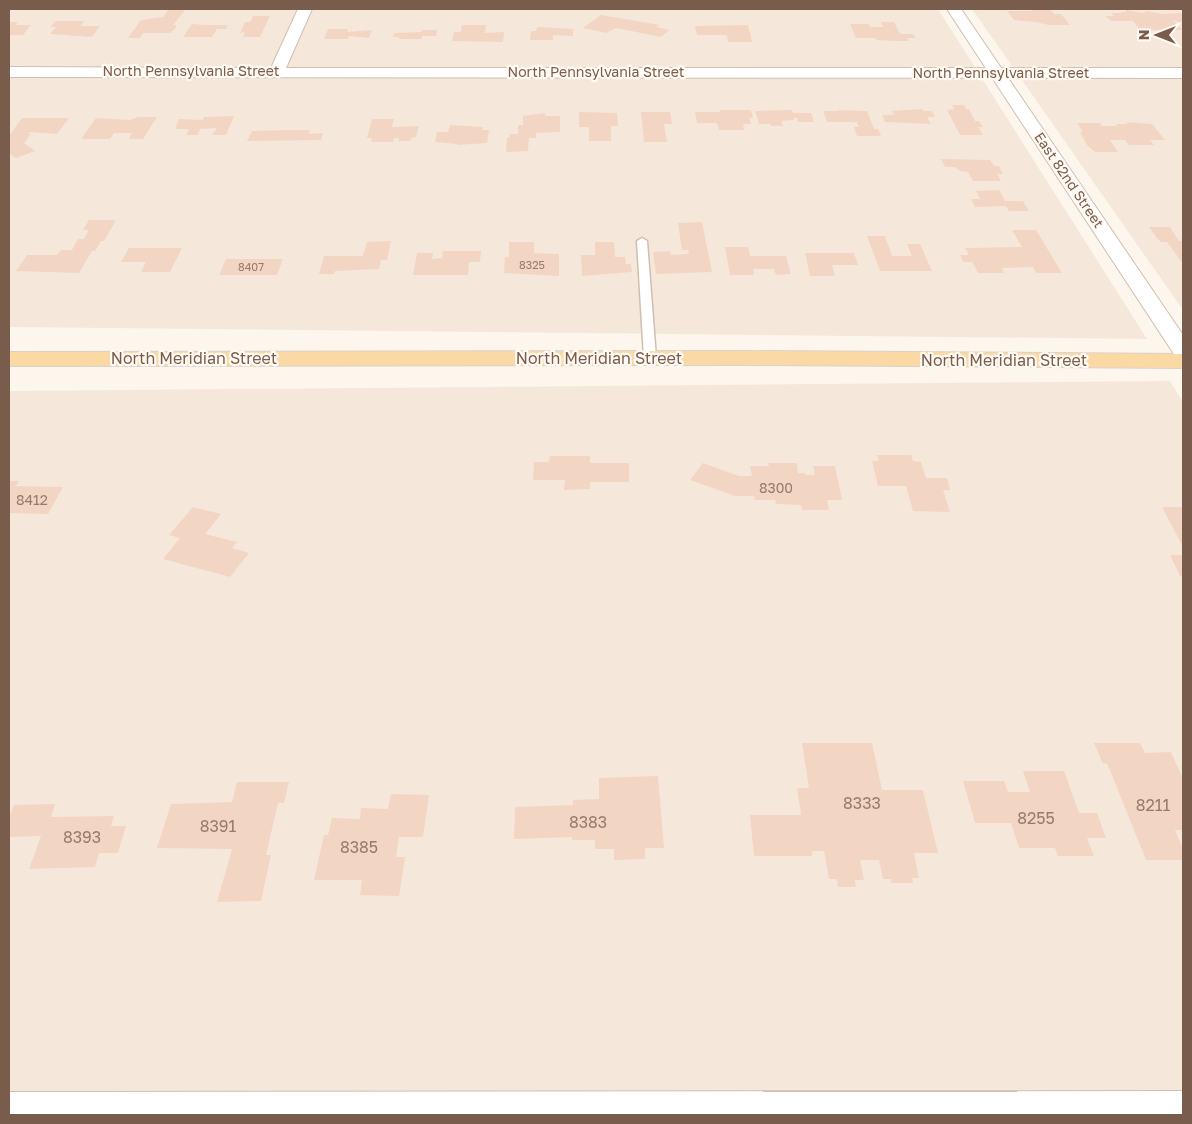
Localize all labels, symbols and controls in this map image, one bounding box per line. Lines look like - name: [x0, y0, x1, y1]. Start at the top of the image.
- north arrow: [1132, 10, 1182, 60]
- text: N: [1135, 30, 1152, 40]
- street label: North Pennsylvania Street: [103, 62, 279, 79]
- street label: North Pennsylvania Street: [508, 63, 684, 80]
- street label: North Pennsylvania Street: [913, 64, 1089, 81]
- street label: East 82nd Street: [1031, 129, 1108, 231]
- house number: 8325: [519, 258, 545, 271]
- house number: 8407: [238, 260, 264, 273]
- street label: North Meridian Street: [111, 348, 277, 368]
- street label: North Meridian Street: [516, 348, 682, 368]
- street label: North Meridian Street: [921, 350, 1087, 370]
- house number: 8300: [759, 479, 793, 496]
- house number: 8412: [16, 491, 48, 508]
- house number: 8333: [843, 793, 881, 813]
- house number: 8211: [1136, 795, 1171, 815]
- house number: 8255: [1017, 808, 1055, 828]
- house number: 8383: [569, 812, 607, 832]
- house number: 8391: [200, 816, 237, 836]
- house number: 8393: [63, 827, 101, 847]
- house number: 8385: [340, 837, 378, 857]

